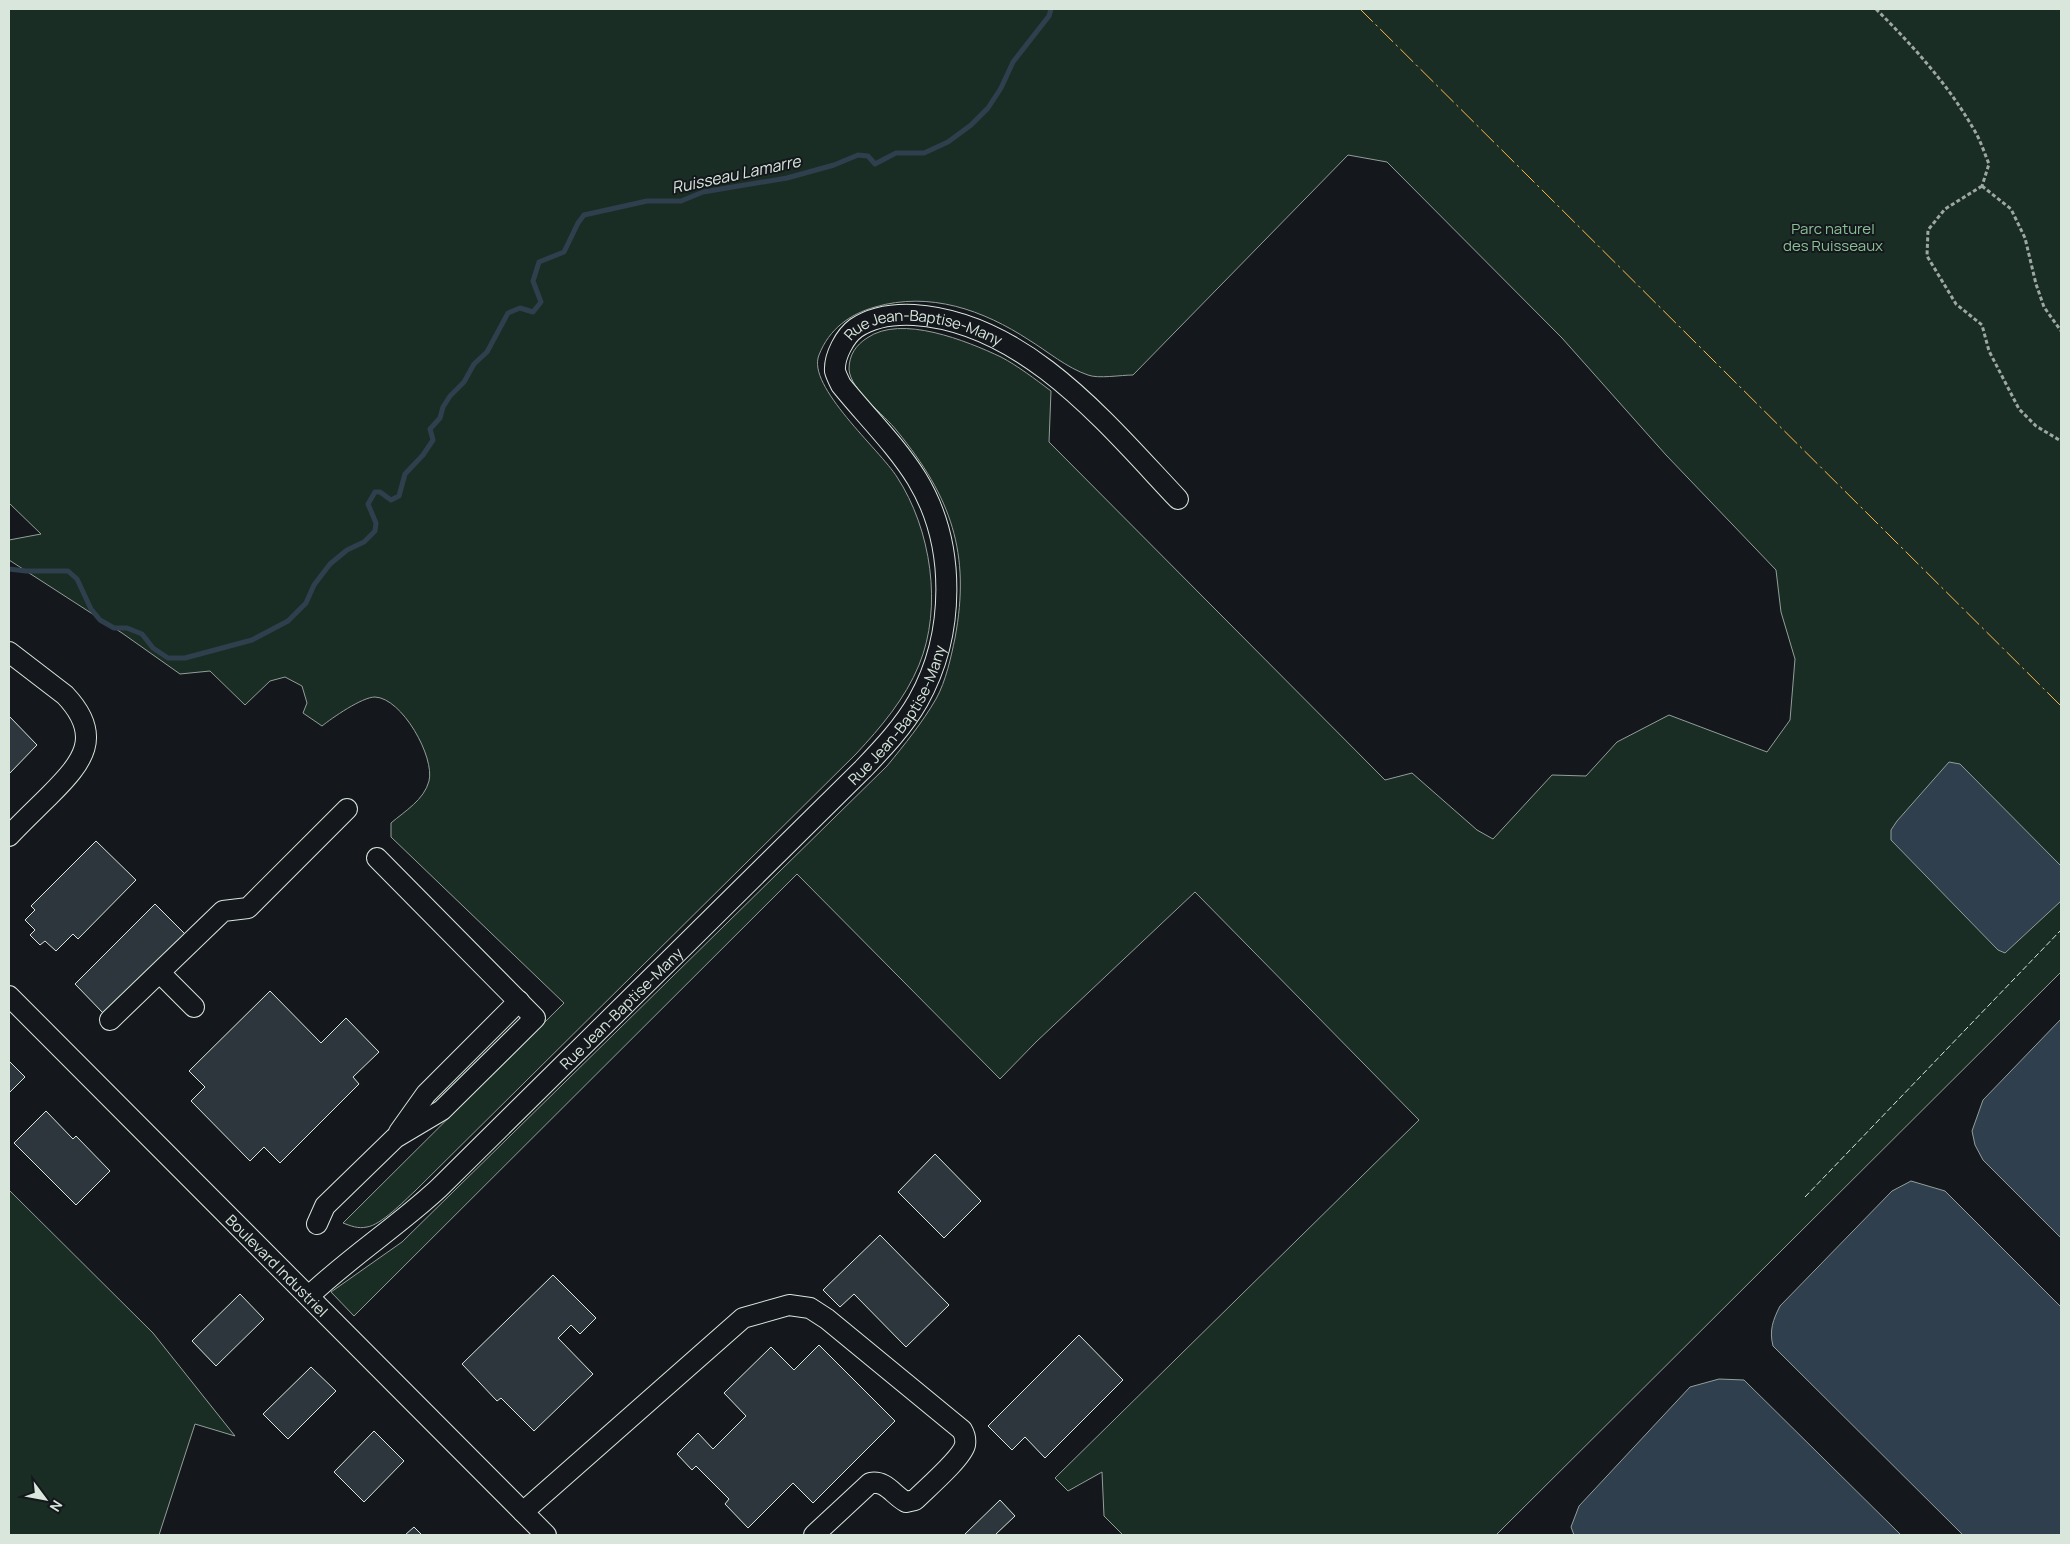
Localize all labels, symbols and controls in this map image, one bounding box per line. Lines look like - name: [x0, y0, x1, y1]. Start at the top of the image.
- water label: Ruisseau Lamarre: [670, 149, 804, 198]
- park label: Parc naturel des Ruisseaux: [1783, 218, 1883, 256]
- text: Rue Jean-Baptise-Many: [839, 304, 1006, 350]
- street label: Rue Jean-Baptise-Many: [842, 335, 1008, 353]
- street label: Rue Jean-Baptise-Many: [843, 642, 950, 789]
- street label: Rue Jean-Baptise-Many: [555, 942, 687, 1074]
- street label: Boulevard Industriel: [221, 1209, 333, 1321]
- north arrow: [20, 1474, 70, 1524]
- text: N: [46, 1497, 67, 1515]

